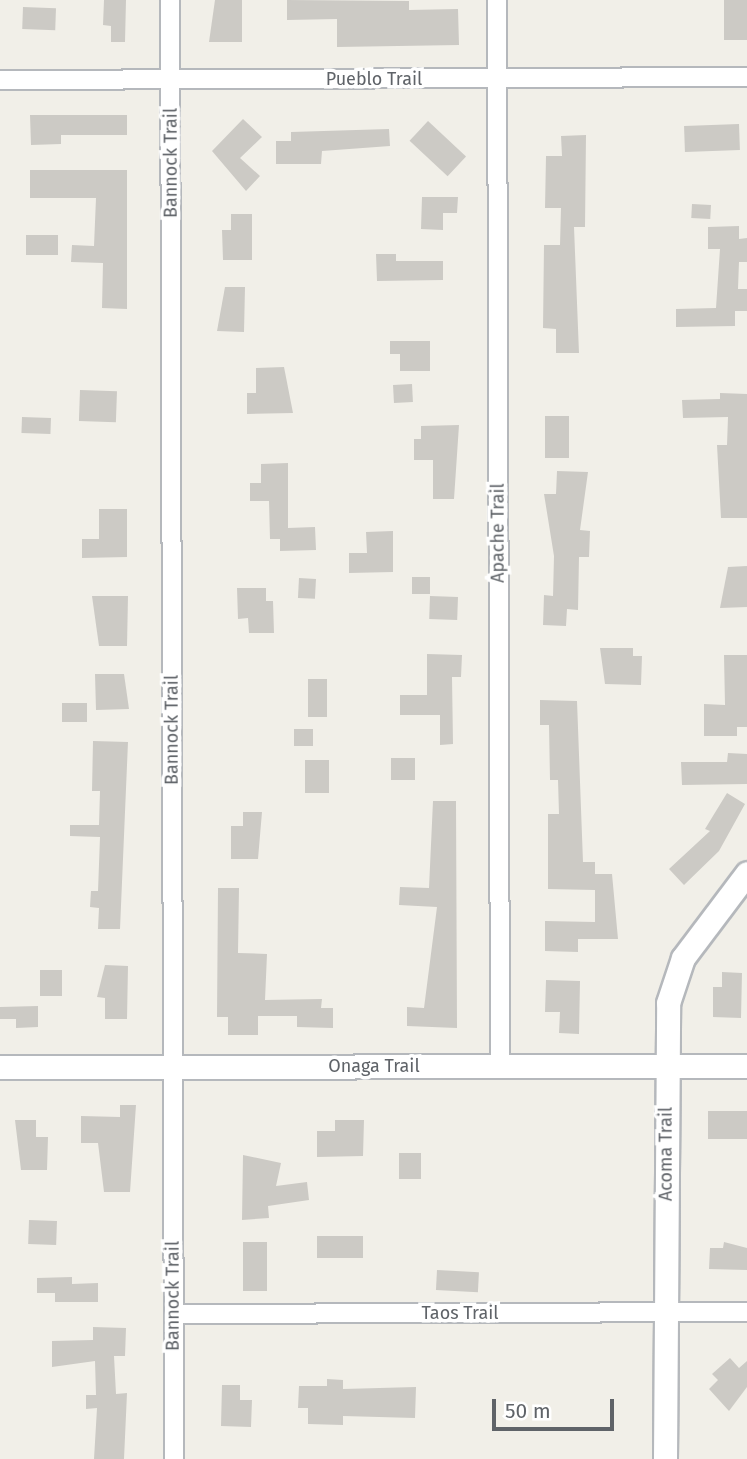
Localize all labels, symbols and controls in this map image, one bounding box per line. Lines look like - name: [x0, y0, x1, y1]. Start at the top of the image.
- street label: Pueblo Trail: [326, 68, 422, 90]
- street label: Bannock Trail: [160, 108, 182, 218]
- street label: Apache Trail: [487, 483, 509, 583]
- street label: Bannock Trail: [161, 675, 183, 785]
- street label: Onaga Trail: [328, 1055, 420, 1077]
- street label: Acoma Trail: [655, 1107, 677, 1201]
- street label: Bannock Trail: [162, 1241, 184, 1351]
- street label: Taos Trail: [421, 1302, 499, 1324]
- scale bar: [495, 1386, 618, 1430]
- text: 50 m: [505, 1398, 551, 1424]

